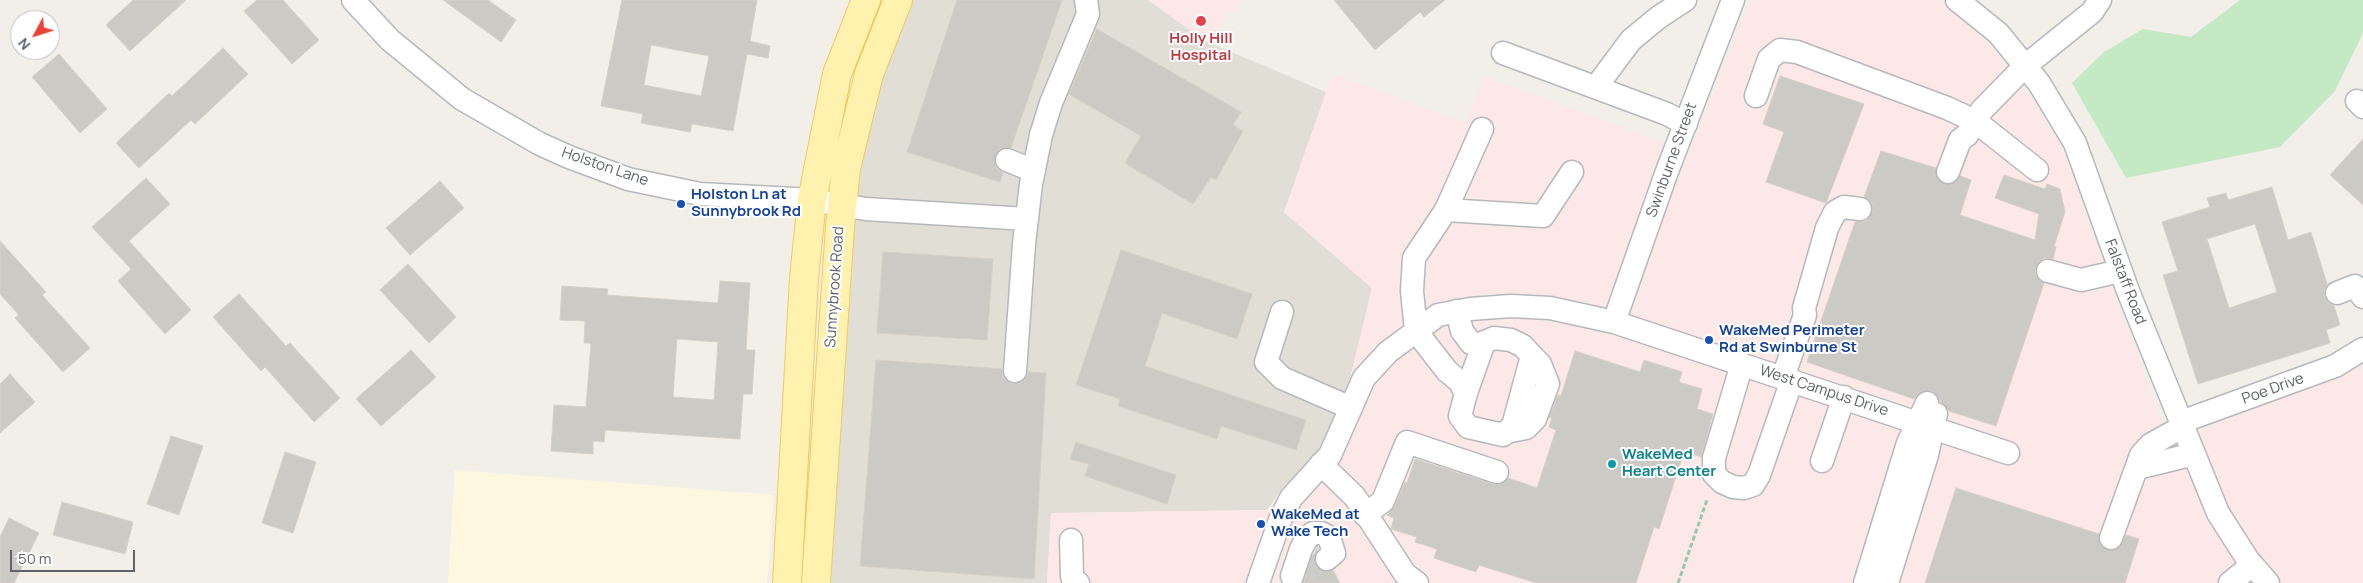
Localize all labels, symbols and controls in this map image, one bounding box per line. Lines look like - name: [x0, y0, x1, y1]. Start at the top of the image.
- north arrow: [10, 10, 60, 60]
- marker: Holly Hill Hospital: [1194, 14, 1208, 28]
- place label: Holly Hill Hospital: [1169, 30, 1233, 65]
- text: N: [13, 34, 34, 54]
- street label: Swinburne Street: [1643, 100, 1701, 220]
- street label: Holston Lane: [559, 144, 651, 190]
- place label: Holston Ln at Sunnybrook Rd: [691, 186, 801, 221]
- marker: Holston Ln at Sunnybrook Rd: [675, 198, 687, 210]
- street label: Sunnybrook Road: [822, 226, 848, 348]
- street label: Falstaff Road: [2101, 237, 2149, 327]
- place label: WakeMed Perimeter Rd at Swinburne St: [1719, 322, 1865, 357]
- marker: WakeMed Perimeter Rd at Swinburne St: [1703, 334, 1715, 346]
- street label: West Campus Drive: [1757, 362, 1891, 420]
- street label: Poe Drive: [2240, 369, 2306, 409]
- place label: WakeMed Heart Center: [1622, 446, 1716, 481]
- marker: WakeMed Heart Center: [1606, 458, 1618, 470]
- place label: WakeMed at Wake Tech: [1271, 506, 1360, 541]
- marker: WakeMed at Wake Tech: [1255, 518, 1267, 530]
- scale bar: [12, 540, 138, 572]
- text: 50 m: [18, 548, 52, 569]

